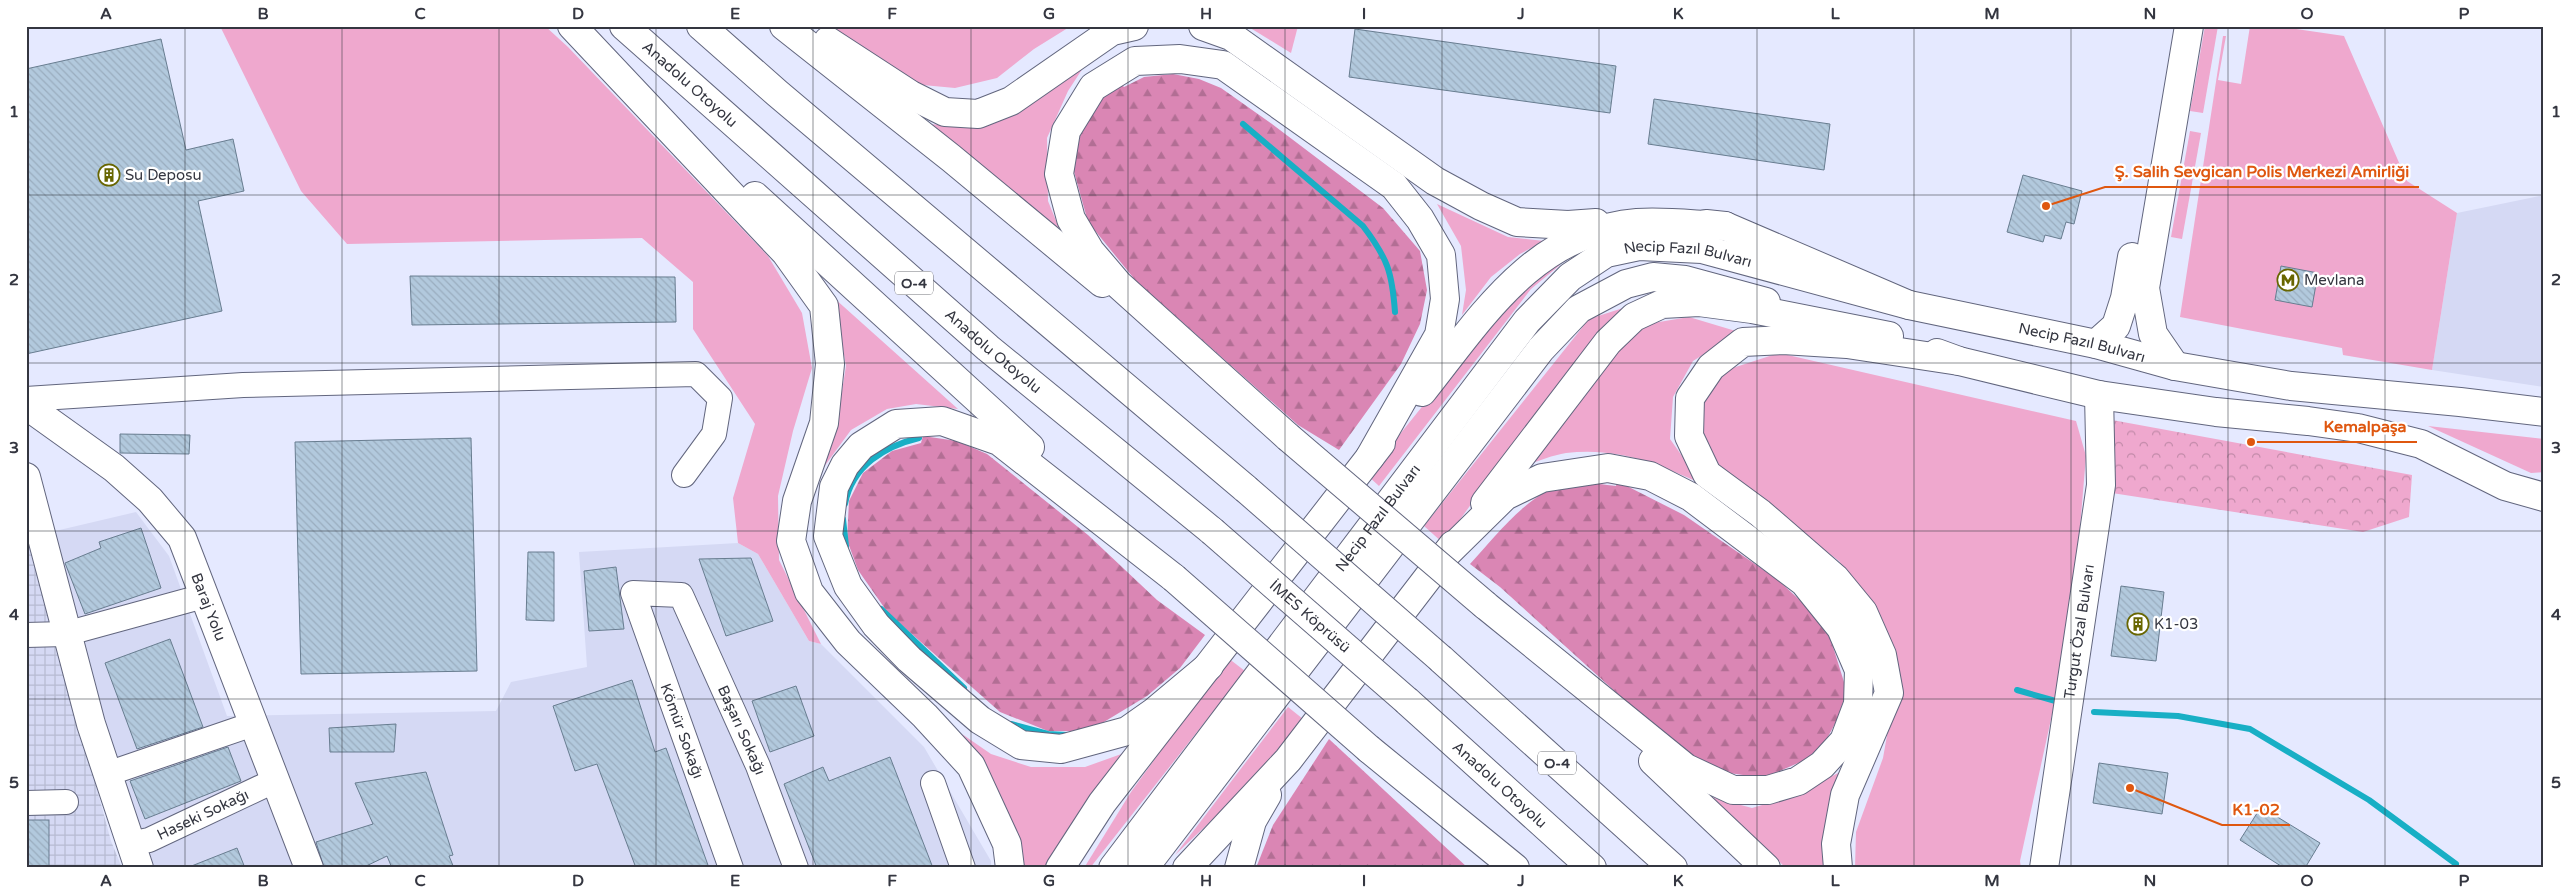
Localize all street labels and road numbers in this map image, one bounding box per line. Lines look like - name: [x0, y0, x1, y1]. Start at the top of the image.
- street label: Anadolu Otoyolu: [639, 38, 741, 131]
- street label: Necip Fazıl Bulvarı: [1622, 237, 1754, 271]
- road number: O-4: [895, 272, 933, 294]
- street label: Anadolu Otoyolu: [941, 305, 1045, 397]
- street label: Necip Fazıl Bulvarı: [2017, 319, 2147, 366]
- street label: Necip Fazıl Bulvarı: [1332, 461, 1424, 575]
- street label: Turgut Özal Bulvarı: [2060, 563, 2098, 700]
- street label: Baraj Yolu: [187, 571, 230, 643]
- street label: İMES Köprüsü: [1266, 576, 1354, 657]
- street label: Kömür Sokağı: [656, 681, 708, 781]
- street label: Başarı Sokağı: [714, 683, 769, 777]
- street label: Anadolu Otoyolu: [1449, 738, 1551, 832]
- road number: O-4: [1538, 751, 1576, 774]
- street label: Haseki Sokağı: [154, 785, 252, 844]

